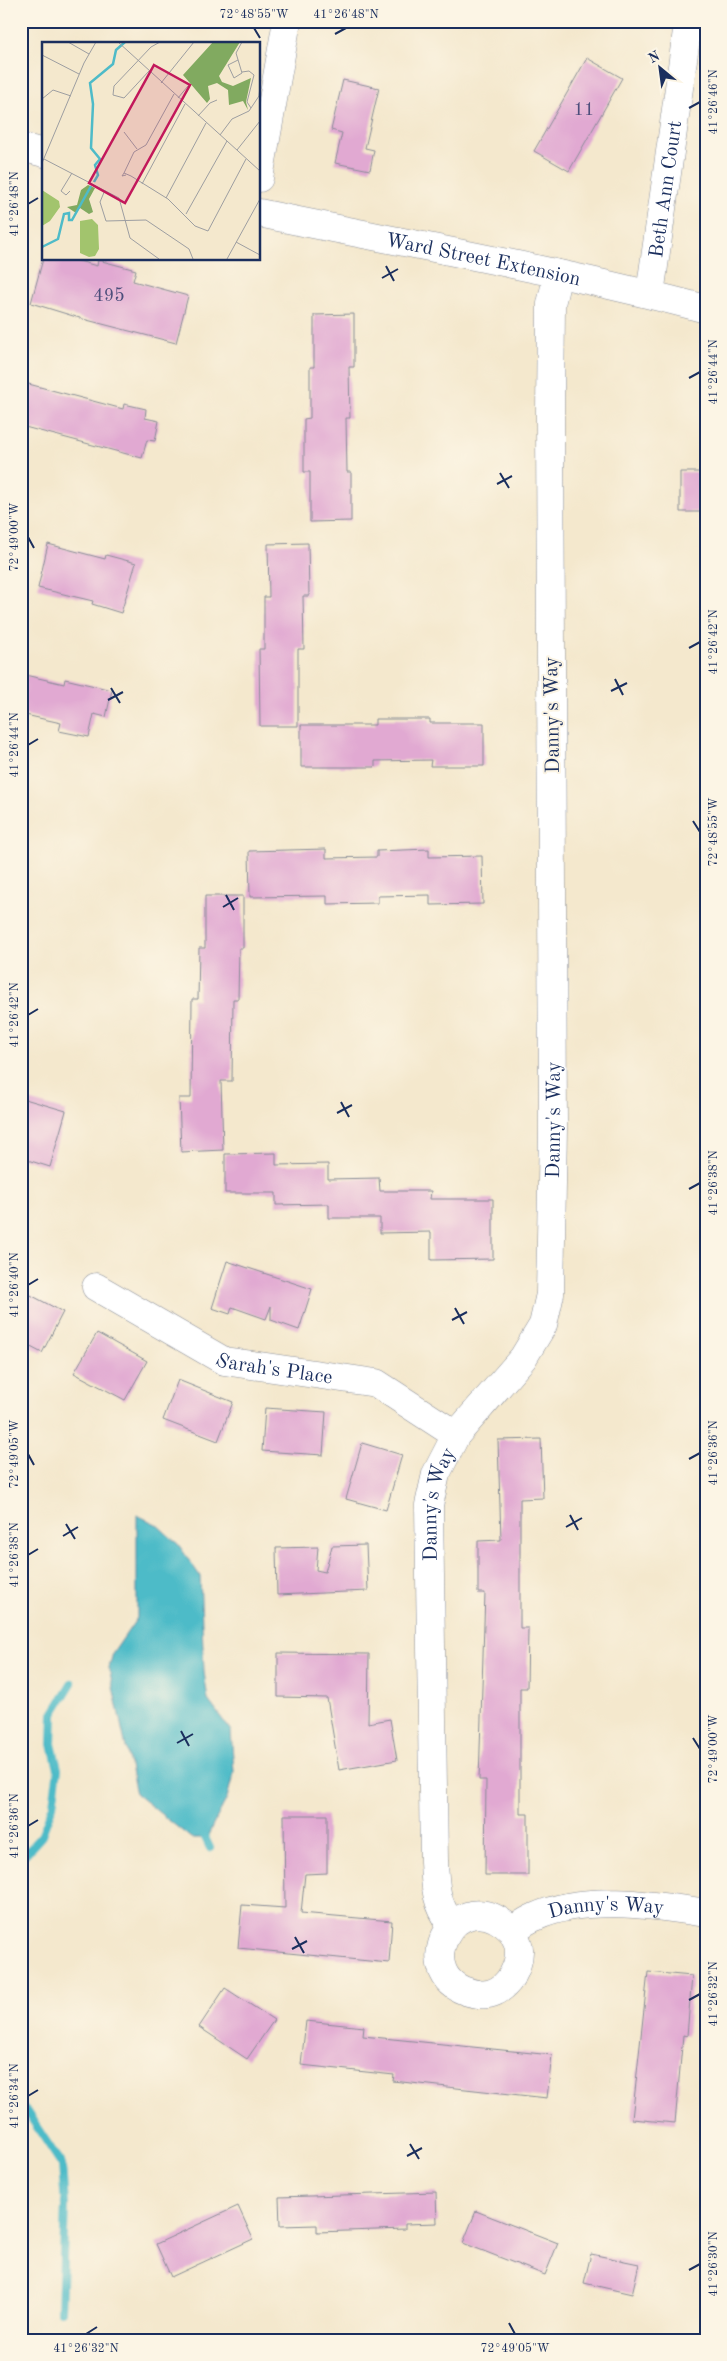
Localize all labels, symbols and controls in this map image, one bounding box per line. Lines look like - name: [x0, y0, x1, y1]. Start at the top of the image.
- text: 72°48'55"W: [219, 8, 289, 21]
- text: 41°26'48"N: [313, 9, 379, 21]
- inset map: [42, 42, 260, 260]
- north arrow: [634, 42, 684, 92]
- text: N: [646, 49, 663, 66]
- text: 41°26'46"N: [708, 69, 720, 135]
- house number: 11: [574, 101, 594, 119]
- street label: Beth Ann Court: [647, 119, 686, 259]
- text: 41°26'48"N: [9, 171, 21, 237]
- street label: Ward Street Extension: [384, 231, 583, 290]
- house number: 495: [93, 287, 125, 305]
- text: 41°26'44"N: [708, 339, 720, 405]
- text: 72°49'00"W: [9, 502, 21, 572]
- text: 41°26'42"N: [708, 609, 720, 675]
- street label: Danny's Way: [542, 656, 564, 773]
- text: 41°26'44"N: [9, 712, 21, 778]
- text: 72°48'55"W: [707, 797, 720, 867]
- text: 41°26'42"N: [9, 982, 21, 1048]
- street label: Danny's Way: [544, 1061, 565, 1179]
- text: 41°26'38"N: [708, 1150, 720, 1216]
- text: 41°26'40"N: [9, 1252, 21, 1318]
- street label: Sarah's Place: [212, 1350, 334, 1389]
- text: 72°49'05"W: [8, 1419, 21, 1489]
- text: 41°26'36"N: [708, 1420, 720, 1486]
- street label: Danny's Way: [421, 1444, 460, 1561]
- text: 41°26'38"N: [9, 1522, 21, 1588]
- text: 72°49'00"W: [708, 1714, 720, 1784]
- text: 41°26'36"N: [9, 1793, 21, 1859]
- street label: Danny's Way: [546, 1895, 665, 1923]
- text: 41°26'32"N: [708, 1961, 720, 2027]
- text: 41°26'34"N: [9, 2063, 21, 2129]
- text: 41°26'30"N: [708, 2231, 720, 2297]
- text: 72°49'05"W: [480, 2342, 550, 2355]
- text: 41°26'32"N: [53, 2343, 119, 2355]

